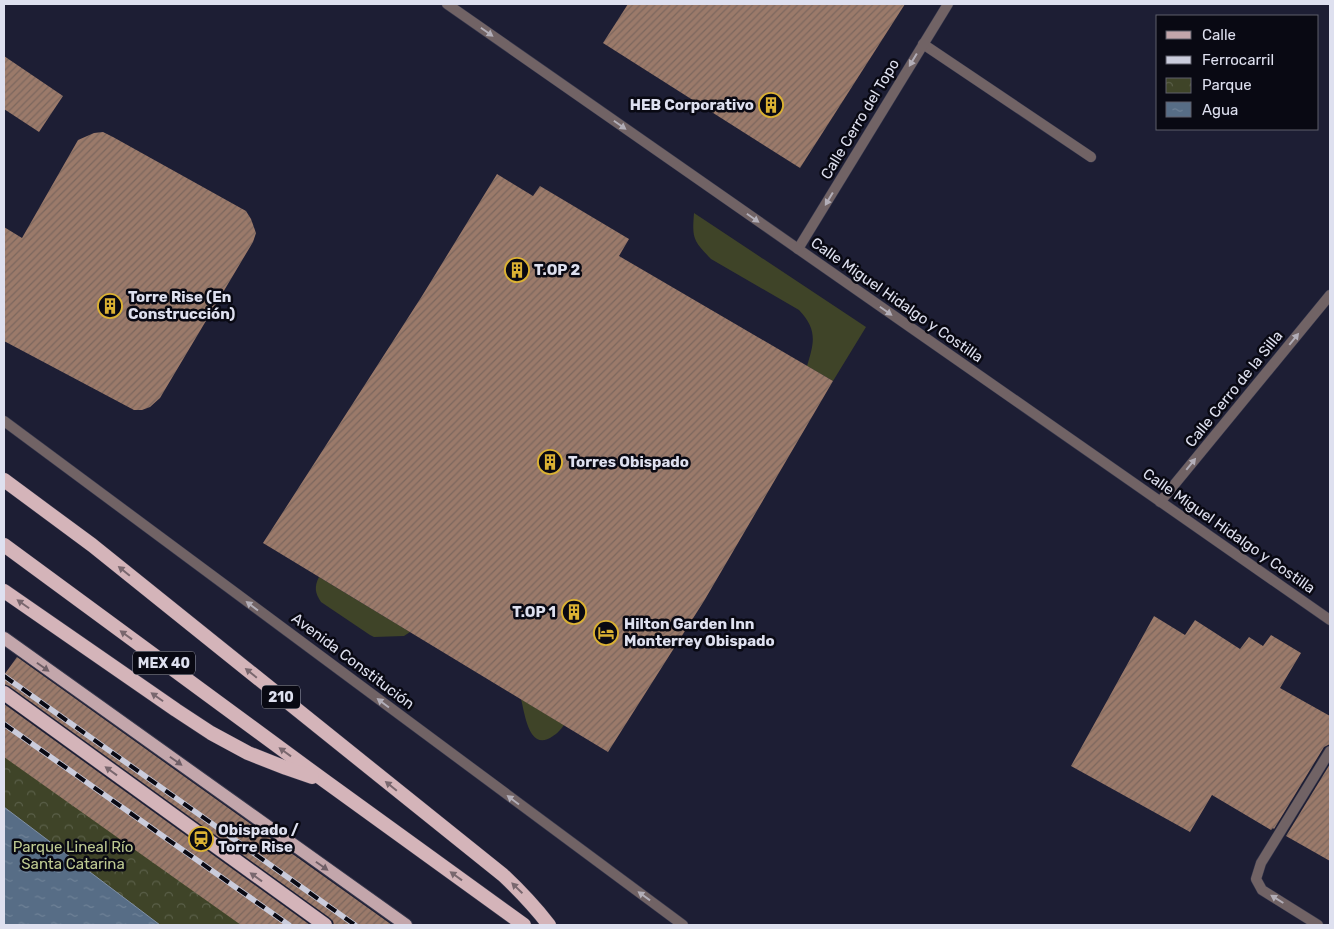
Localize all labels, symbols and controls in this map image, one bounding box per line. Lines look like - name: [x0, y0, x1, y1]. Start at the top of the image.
- legend: [1156, 15, 1319, 130]
- text: Calle: [1202, 26, 1236, 44]
- one-way arrow: [480, 27, 493, 37]
- text: Ferrocarril: [1202, 51, 1274, 69]
- one-way arrow: [909, 54, 918, 67]
- street label: Calle Cerro del Topo: [817, 56, 903, 182]
- text: Parque: [1202, 76, 1252, 94]
- building icon: HEB Corporativo: [758, 92, 784, 118]
- place label: HEB Corporativo: [630, 96, 754, 114]
- text: Agua: [1202, 101, 1238, 119]
- one-way arrow: [613, 120, 627, 130]
- one-way arrow: [824, 193, 833, 206]
- one-way arrow: [746, 213, 760, 223]
- street label: Calle Miguel Hidalgo y Costilla: [808, 234, 986, 366]
- building icon: T.OP 2: [504, 257, 530, 283]
- place label: T.OP 2: [534, 261, 580, 279]
- place label: Torre Rise (En Construcción): [128, 288, 235, 323]
- building icon: Torre Rise (En Construcción): [97, 293, 123, 319]
- one-way arrow: [879, 306, 893, 316]
- street label: Calle Cerro de la Silla: [1181, 327, 1287, 451]
- one-way arrow: [1289, 332, 1300, 345]
- building icon: Torres Obispado: [537, 449, 563, 475]
- place label: Torres Obispado: [568, 453, 689, 471]
- one-way arrow: [1186, 458, 1197, 471]
- street label: Calle Miguel Hidalgo y Costilla: [1140, 465, 1318, 597]
- one-way arrow: [118, 566, 131, 577]
- one-way arrow: [16, 599, 30, 609]
- building icon: T.OP 1: [561, 599, 587, 625]
- one-way arrow: [245, 601, 259, 611]
- place label: T.OP 1: [512, 603, 556, 621]
- street label: Avenida Constitución: [288, 609, 418, 713]
- place label: Hilton Garden Inn Monterrey Obispado: [624, 615, 775, 650]
- hotel icon: Hilton Garden Inn Monterrey Obispado: [593, 620, 619, 646]
- one-way arrow: [119, 630, 133, 640]
- road number: MEX 40: [133, 651, 195, 674]
- one-way arrow: [37, 662, 50, 672]
- one-way arrow: [244, 668, 258, 678]
- road number: 210: [262, 686, 300, 709]
- one-way arrow: [150, 692, 164, 702]
- one-way arrow: [376, 698, 390, 708]
- one-way arrow: [278, 747, 292, 757]
- one-way arrow: [169, 756, 183, 766]
- one-way arrow: [104, 766, 118, 776]
- one-way arrow: [385, 780, 398, 791]
- one-way arrow: [507, 794, 520, 805]
- place label: Obispado / Torre Rise: [218, 821, 299, 856]
- station icon: Obispado / Torre Rise: [188, 826, 214, 852]
- park label: Parque Lineal Río Santa Catarina: [13, 838, 133, 873]
- one-way arrow: [315, 860, 328, 871]
- one-way arrow: [449, 871, 463, 881]
- one-way arrow: [249, 872, 263, 882]
- one-way arrow: [512, 882, 524, 894]
- one-way arrow: [637, 891, 651, 901]
- one-way arrow: [1271, 895, 1284, 904]

